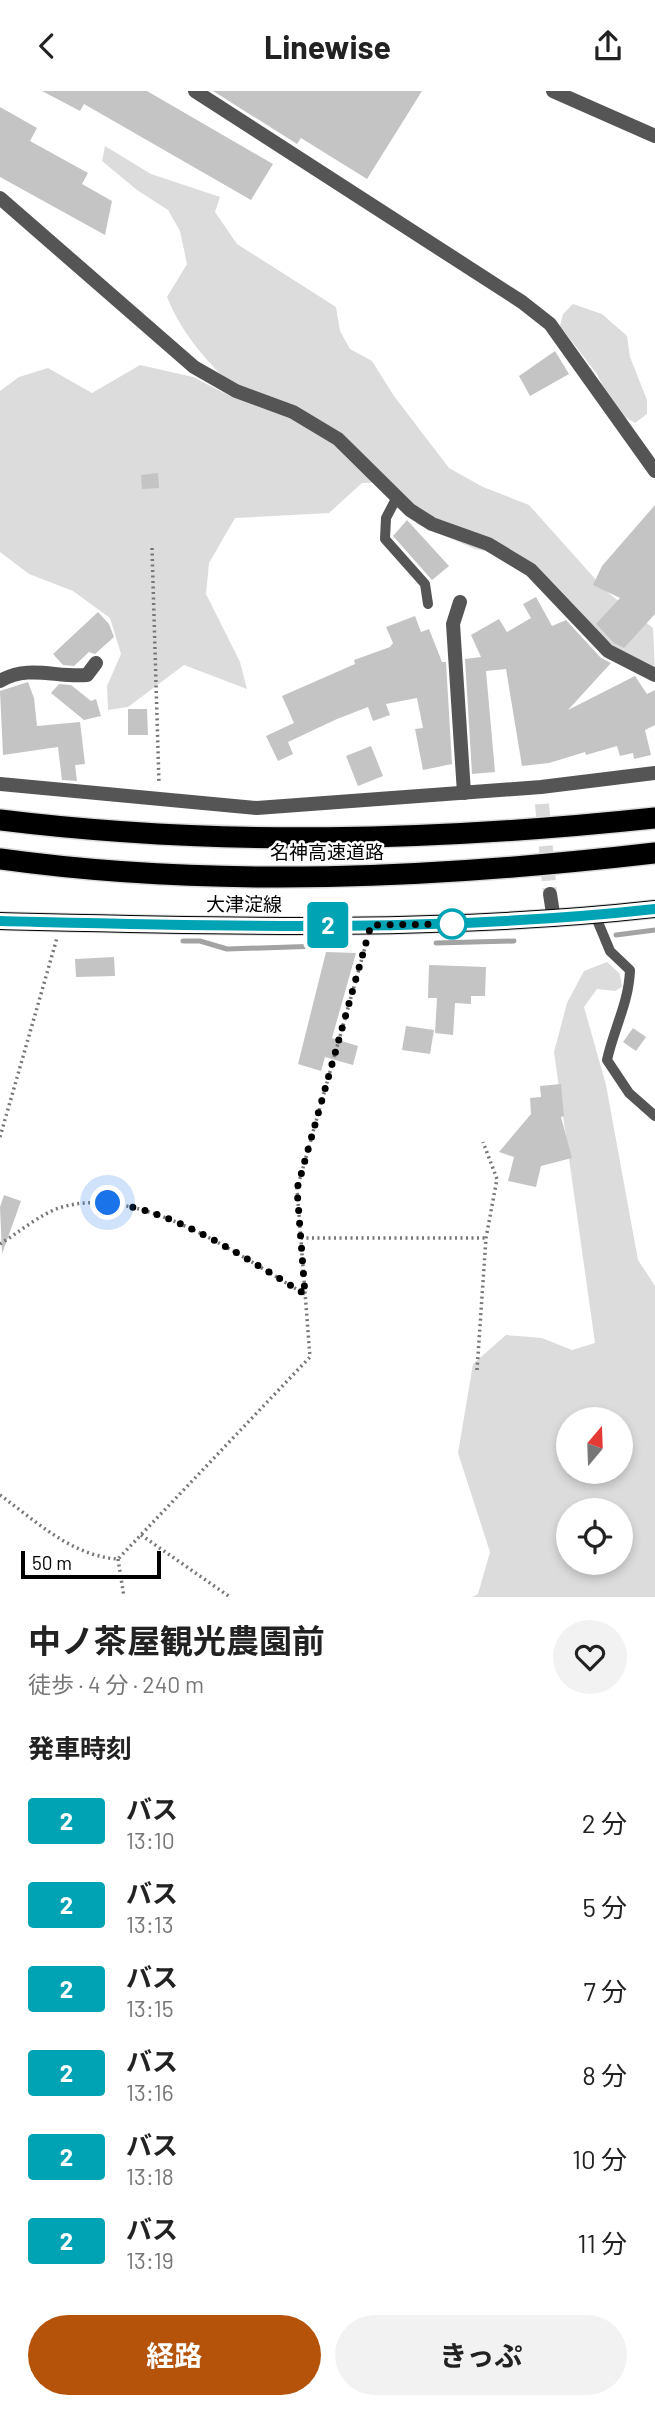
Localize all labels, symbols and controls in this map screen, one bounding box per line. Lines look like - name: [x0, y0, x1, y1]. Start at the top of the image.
- icon: back: [28, 27, 66, 65]
- text: Linewise: [264, 27, 391, 65]
- icon: share: [589, 27, 627, 65]
- street label: 名神高速道路: [270, 840, 384, 863]
- street label: 大津淀線: [206, 892, 282, 915]
- line badge: 2: [305, 902, 351, 948]
- unlabelled marker: [437, 909, 467, 939]
- text: 2: [321, 910, 335, 939]
- your location: [90, 1185, 125, 1220]
- north arrow: [556, 1407, 634, 1484]
- map controls: [556, 1407, 633, 1575]
- button: locate: [556, 1498, 633, 1575]
- scale bar: [21, 1548, 161, 1580]
- text: 50 m: [32, 1551, 72, 1574]
- text: 中ノ茶屋観光農園前: [28, 1620, 325, 1660]
- button: heart: [553, 1620, 627, 1694]
- text: 徒歩 · 4 分 · 240 m: [28, 1670, 204, 1698]
- text: 発車時刻: [28, 1732, 132, 1763]
- text: バス: [126, 1793, 178, 1824]
- text: 2: [60, 1806, 73, 1835]
- text: 2 分: [582, 1807, 627, 1838]
- text: 13:10: [126, 1826, 175, 1854]
- text: バス: [126, 1877, 178, 1908]
- text: 2: [60, 1890, 73, 1919]
- text: 5 分: [582, 1891, 627, 1922]
- text: 13:13: [126, 1910, 174, 1938]
- text: バス: [126, 1961, 178, 1992]
- text: 2: [60, 1974, 73, 2003]
- text: 7 分: [584, 1975, 627, 2006]
- text: 13:15: [126, 1994, 174, 2022]
- text: バス: [126, 2045, 178, 2076]
- text: 2: [60, 2058, 73, 2087]
- text: 8 分: [582, 2059, 627, 2090]
- text: 13:16: [126, 2078, 174, 2106]
- text: バス: [126, 2129, 178, 2160]
- text: 2: [60, 2142, 73, 2171]
- text: 10 分: [572, 2143, 627, 2174]
- text: 13:18: [126, 2162, 174, 2190]
- text: バス: [126, 2213, 178, 2244]
- text: 2: [60, 2226, 73, 2255]
- text: 11 分: [578, 2227, 627, 2258]
- text: 13:19: [126, 2246, 174, 2274]
- button: 経路: [28, 2315, 321, 2395]
- button: きっぷ: [335, 2315, 627, 2395]

